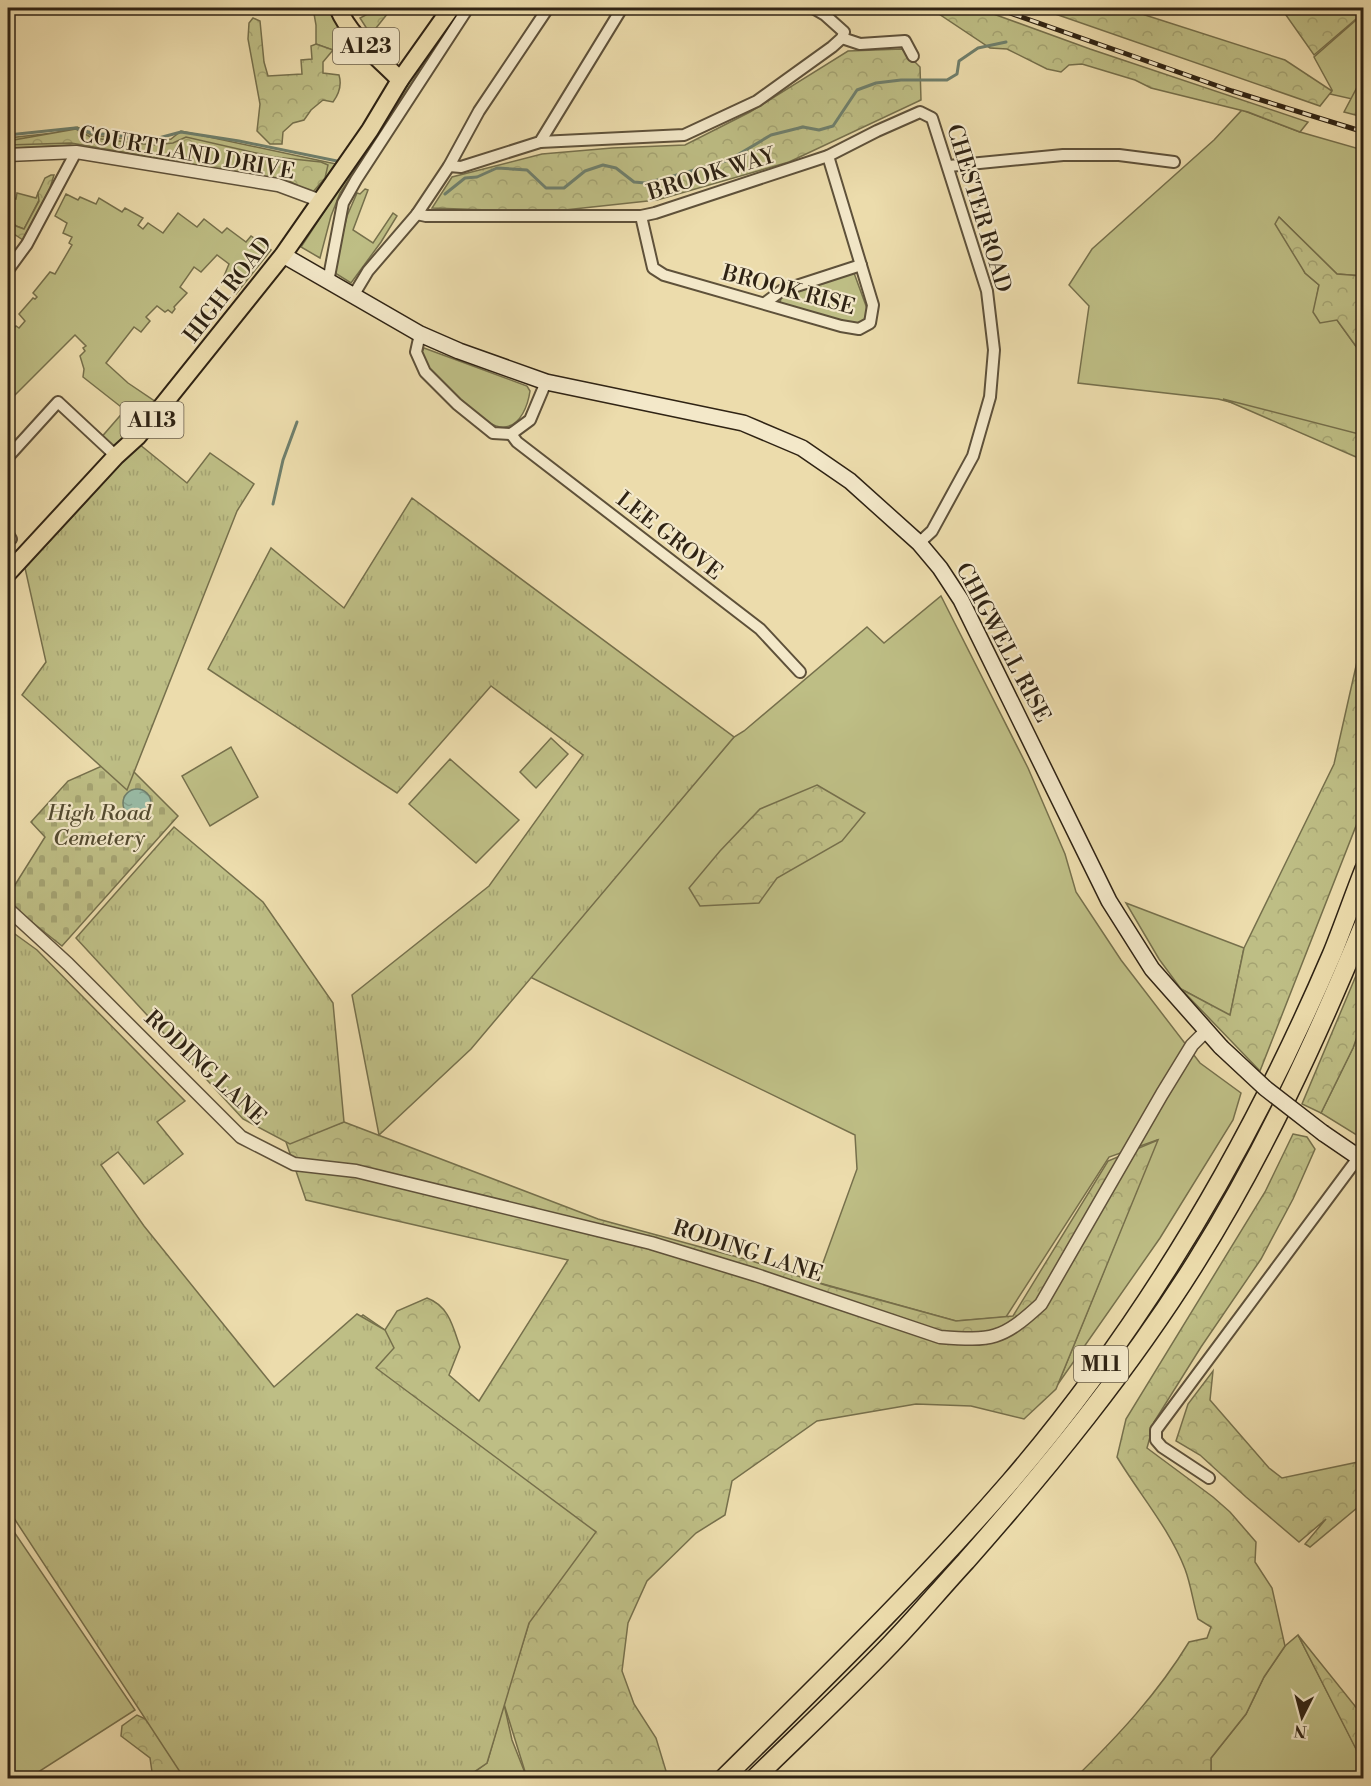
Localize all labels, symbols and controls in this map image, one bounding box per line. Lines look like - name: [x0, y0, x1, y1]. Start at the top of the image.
- road number: A123: [333, 28, 399, 64]
- street label: COURTLAND DRIVE: [76, 121, 297, 186]
- street label: CHESTER ROAD: [940, 121, 1017, 296]
- street label: BROOK WAY: [643, 142, 780, 207]
- street label: HIGH ROAD: [178, 231, 278, 349]
- street label: BROOK RISE: [718, 259, 858, 321]
- road number: A113: [120, 402, 184, 438]
- street label: LEE GROVE: [611, 486, 728, 586]
- street label: CHIGWELL RISE: [949, 558, 1056, 727]
- park label: High Road Cemetery: [46, 800, 153, 852]
- street label: RODING LANE: [139, 1005, 271, 1131]
- street label: RODING LANE: [669, 1214, 826, 1288]
- road number: M11: [1074, 1346, 1128, 1382]
- north arrow: [1272, 1687, 1332, 1747]
- text: N: [1293, 1720, 1308, 1742]

